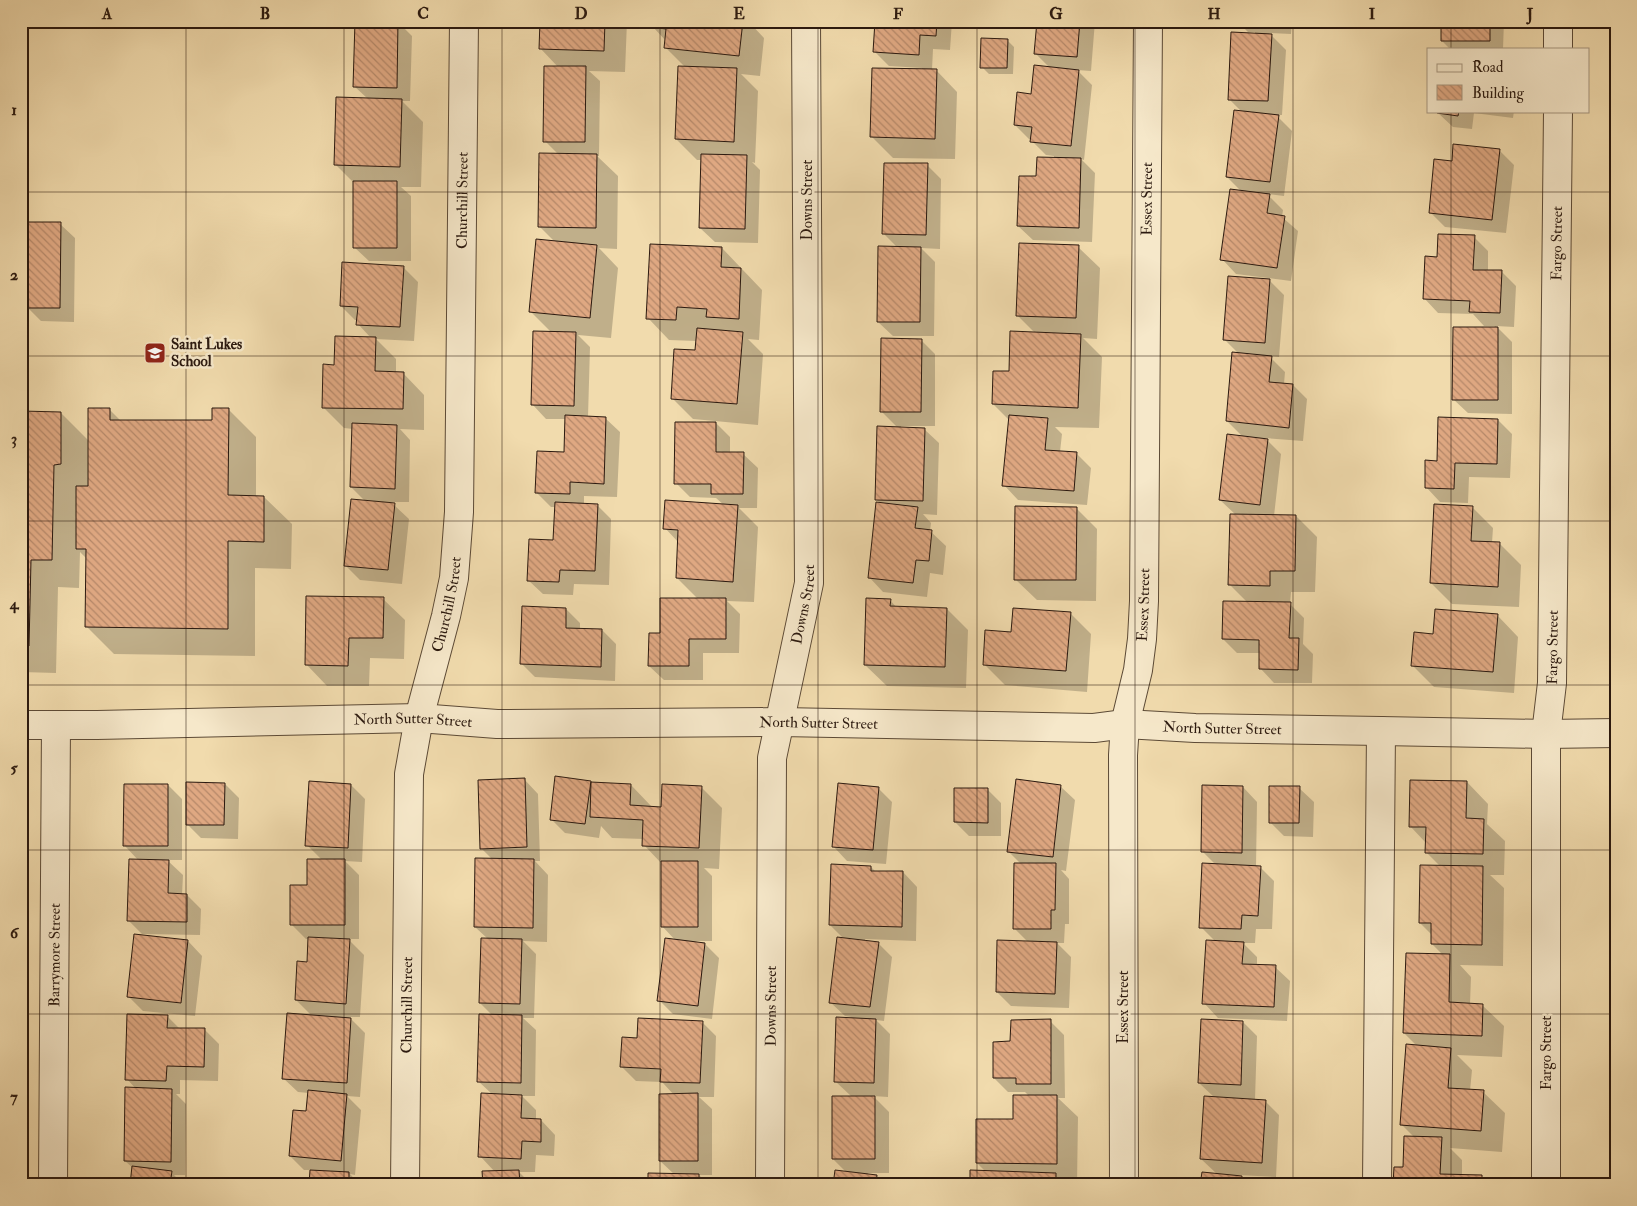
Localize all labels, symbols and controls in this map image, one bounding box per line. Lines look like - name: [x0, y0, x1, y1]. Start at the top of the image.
- text: A: [101, 4, 113, 24]
- text: B: [260, 4, 270, 24]
- text: C: [417, 4, 429, 24]
- text: D: [574, 4, 588, 24]
- text: E: [733, 4, 745, 24]
- text: F: [893, 4, 903, 24]
- text: G: [1049, 4, 1063, 24]
- text: H: [1207, 4, 1221, 24]
- text: I: [1369, 4, 1376, 24]
- text: J: [1526, 4, 1534, 25]
- legend: [1427, 48, 1590, 112]
- text: Road: [1472, 58, 1504, 77]
- text: Building: [1472, 84, 1524, 103]
- text: 1: [11, 100, 17, 120]
- street label: Churchill Street: [452, 152, 472, 249]
- street label: Downs Street: [798, 159, 817, 240]
- street label: Essex Street: [1137, 162, 1157, 236]
- street label: Fargo Street: [1547, 206, 1567, 281]
- text: 2: [10, 265, 18, 285]
- place label: Saint Lukes School: [171, 335, 242, 371]
- school or university icon: Saint Lukes School: [143, 341, 167, 365]
- text: 3: [11, 429, 17, 449]
- street label: Churchill Street: [427, 556, 465, 654]
- street label: Downs Street: [787, 564, 819, 646]
- street label: Essex Street: [1132, 568, 1154, 642]
- text: 4: [9, 594, 20, 614]
- street label: Fargo Street: [1542, 610, 1562, 685]
- street label: North Sutter Street: [353, 708, 473, 732]
- street label: North Sutter Street: [759, 712, 878, 733]
- street label: North Sutter Street: [1162, 717, 1282, 739]
- text: 5: [10, 758, 18, 778]
- street label: Barrymore Street: [45, 903, 64, 1007]
- text: 6: [10, 923, 20, 943]
- street label: Churchill Street: [397, 956, 417, 1054]
- street label: Downs Street: [761, 965, 781, 1046]
- street label: Essex Street: [1114, 970, 1133, 1044]
- street label: Fargo Street: [1537, 1016, 1556, 1090]
- text: 7: [10, 1087, 18, 1107]

